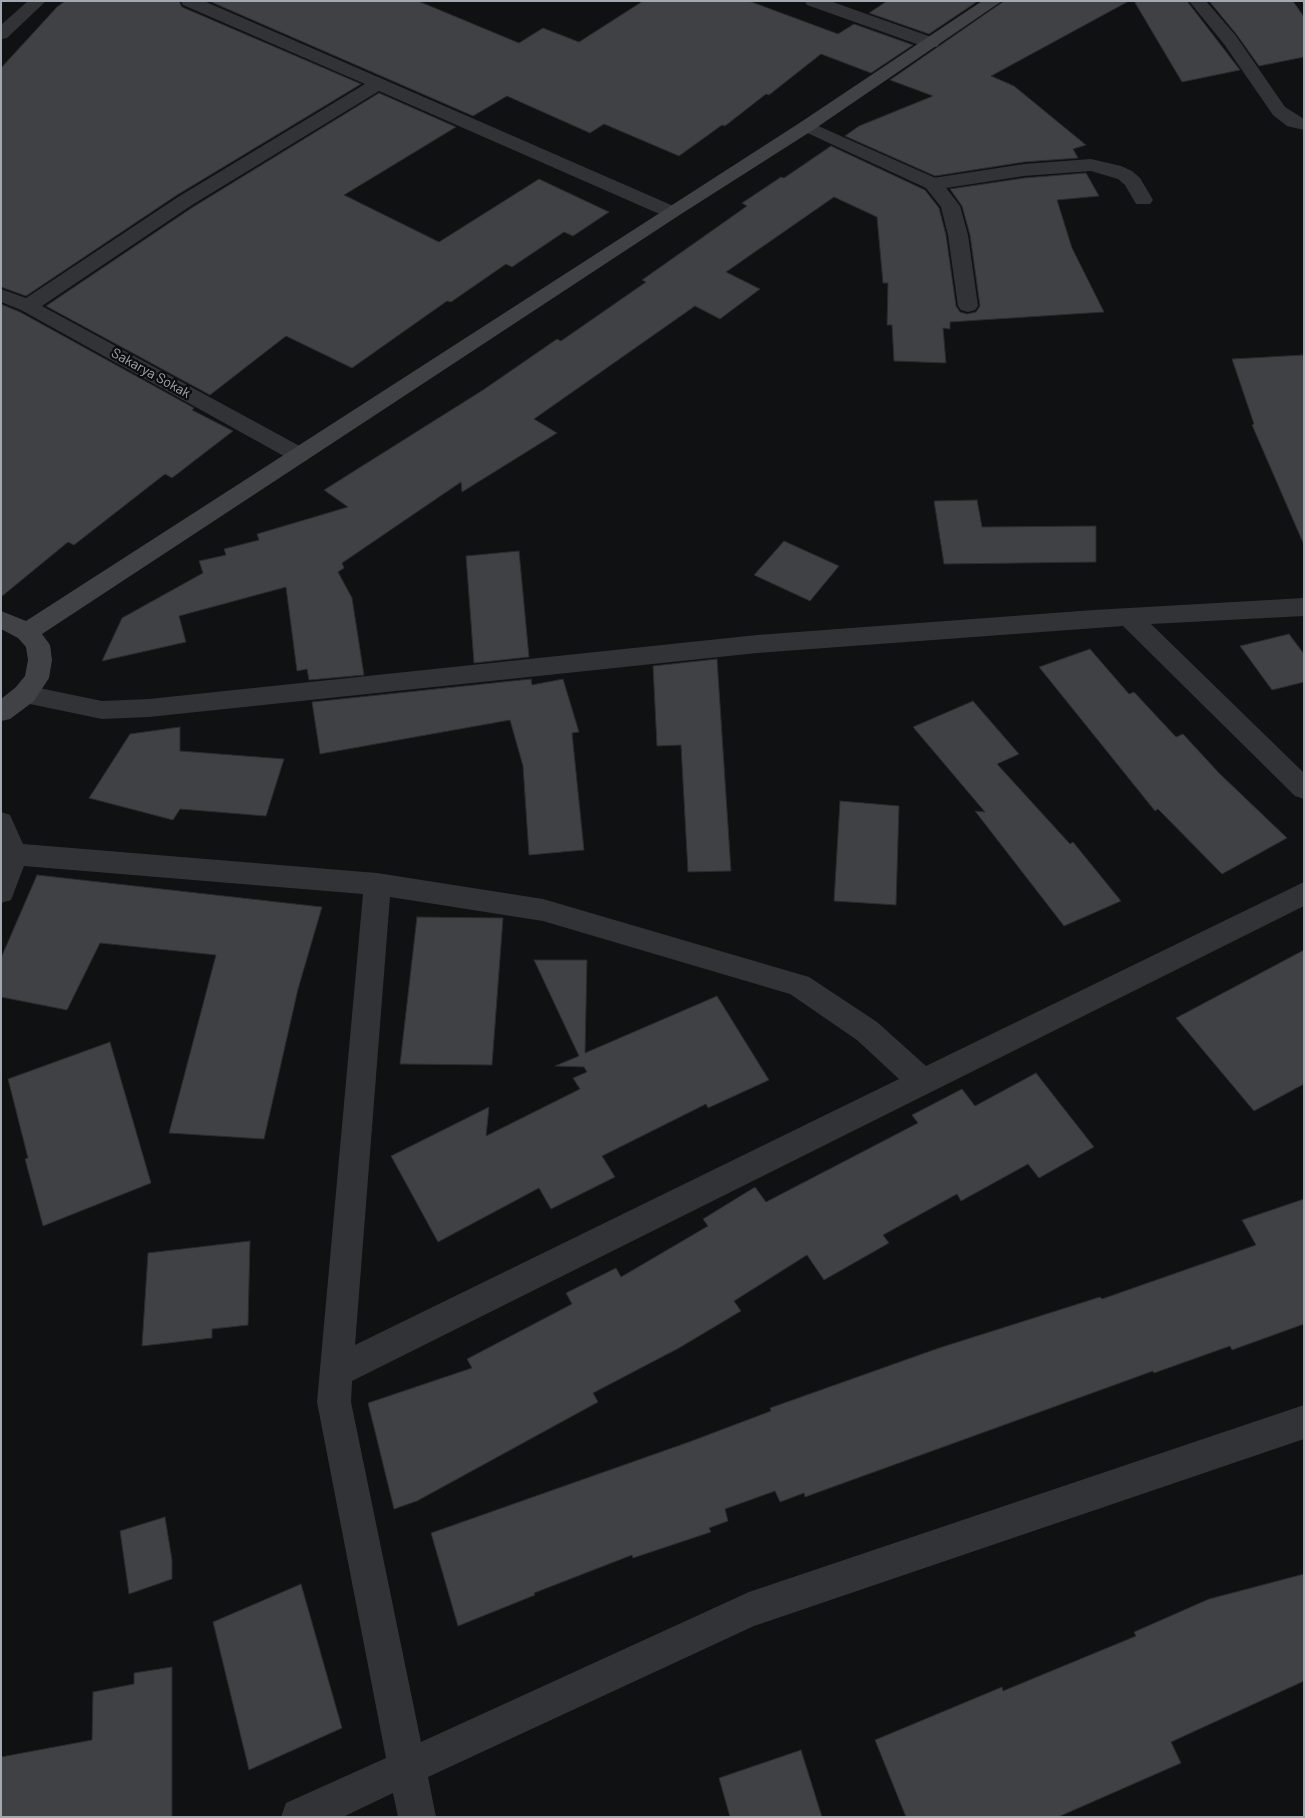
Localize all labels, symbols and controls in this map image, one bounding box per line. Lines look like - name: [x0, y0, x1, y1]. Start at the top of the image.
- street label: Sakarya Sokak: [108, 344, 194, 402]

